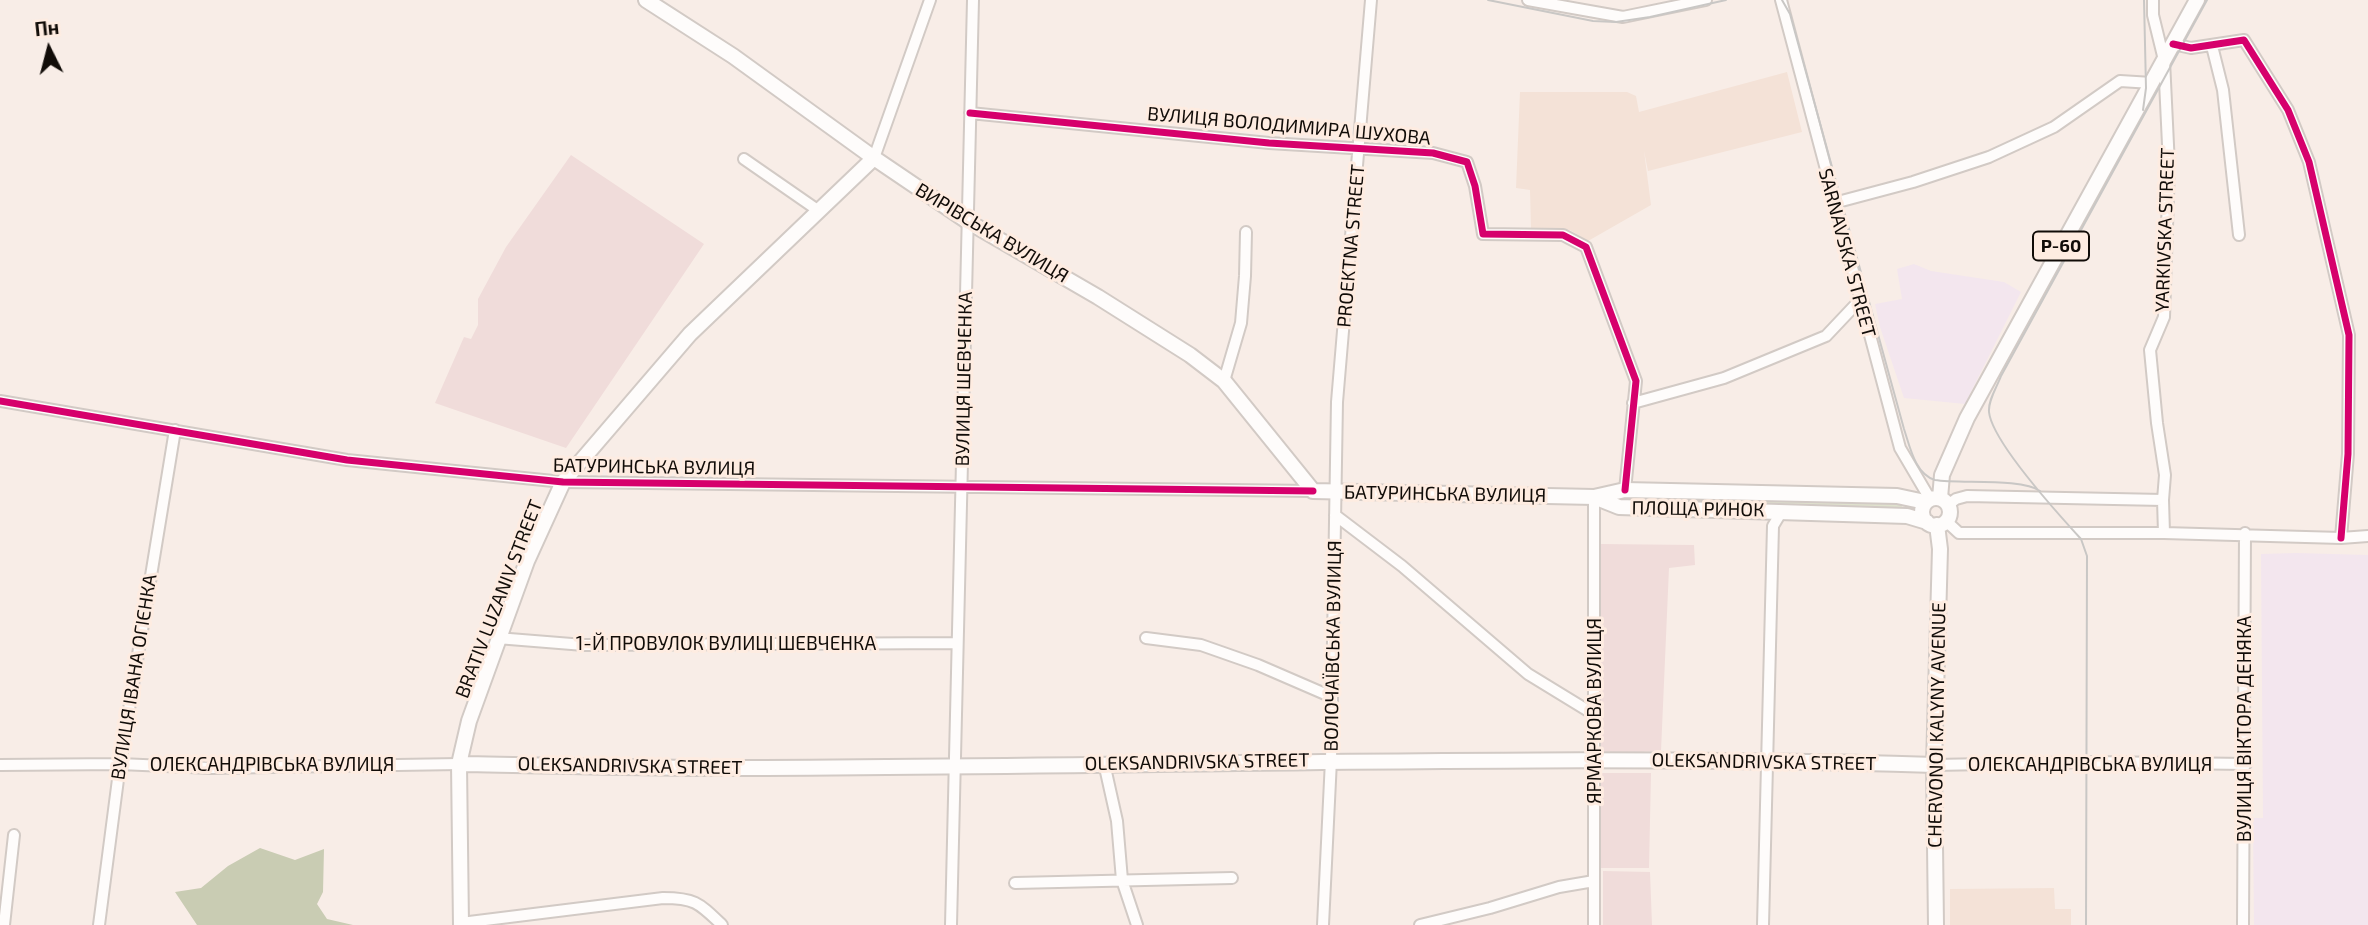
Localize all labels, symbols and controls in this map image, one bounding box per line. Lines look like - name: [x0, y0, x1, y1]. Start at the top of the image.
- north arrow: [14, 14, 84, 84]
- text: Пн: [33, 15, 60, 40]
- street label: ВУЛИЦЯ ВОЛОДИМИРА ШУХОВА: [1146, 102, 1432, 150]
- street label: YARKIVSKA STREET: [2151, 147, 2179, 313]
- street label: PROEKTNA STREET: [1333, 163, 1369, 329]
- street label: SARNAVSKA STREET: [1813, 166, 1881, 340]
- street label: ВИРІВСЬКА ВУЛИЦЯ: [911, 178, 1073, 288]
- road number: Р-60: [2033, 232, 2089, 260]
- street label: ВУЛИЦЯ ШЕВЧЕНКА: [951, 291, 977, 467]
- street label: БАТУРИНСЬКА ВУЛИЦЯ: [553, 454, 755, 480]
- street label: БАТУРИНСЬКА ВУЛИЦЯ: [1344, 481, 1546, 507]
- street label: ПЛОЩА РИНОК: [1631, 496, 1765, 522]
- street label: BRATIV LUZANIV STREET: [451, 497, 547, 701]
- street label: ВОЛОЧАЇВСЬКА ВУЛИЦЯ: [1320, 540, 1346, 752]
- street label: ВУЛИЦЯ ІВАНА ОГІЄНКА: [106, 573, 162, 781]
- street label: CHERVONOI KALYNY AVENUE: [1923, 602, 1951, 848]
- street label: ВУЛИЦЯ ВІКТОРА ДЕНЯКА: [2234, 616, 2256, 842]
- street label: ЯРМАРКОВА ВУЛИЦЯ: [1584, 618, 1606, 804]
- street label: 1-Й ПРОВУЛОК ВУЛИЦІ ШЕВЧЕНКА: [576, 633, 876, 655]
- street label: OLEKSANDRIVSKA STREET: [1084, 749, 1310, 775]
- street label: OLEKSANDRIVSKA STREET: [1651, 749, 1877, 775]
- street label: OLEKSANDRIVSKA STREET: [517, 753, 743, 779]
- street label: ОЛЕКСАНДРІВСЬКА ВУЛИЦЯ: [150, 754, 394, 776]
- street label: ОЛЕКСАНДРІВСЬКА ВУЛИЦЯ: [1968, 754, 2212, 776]

